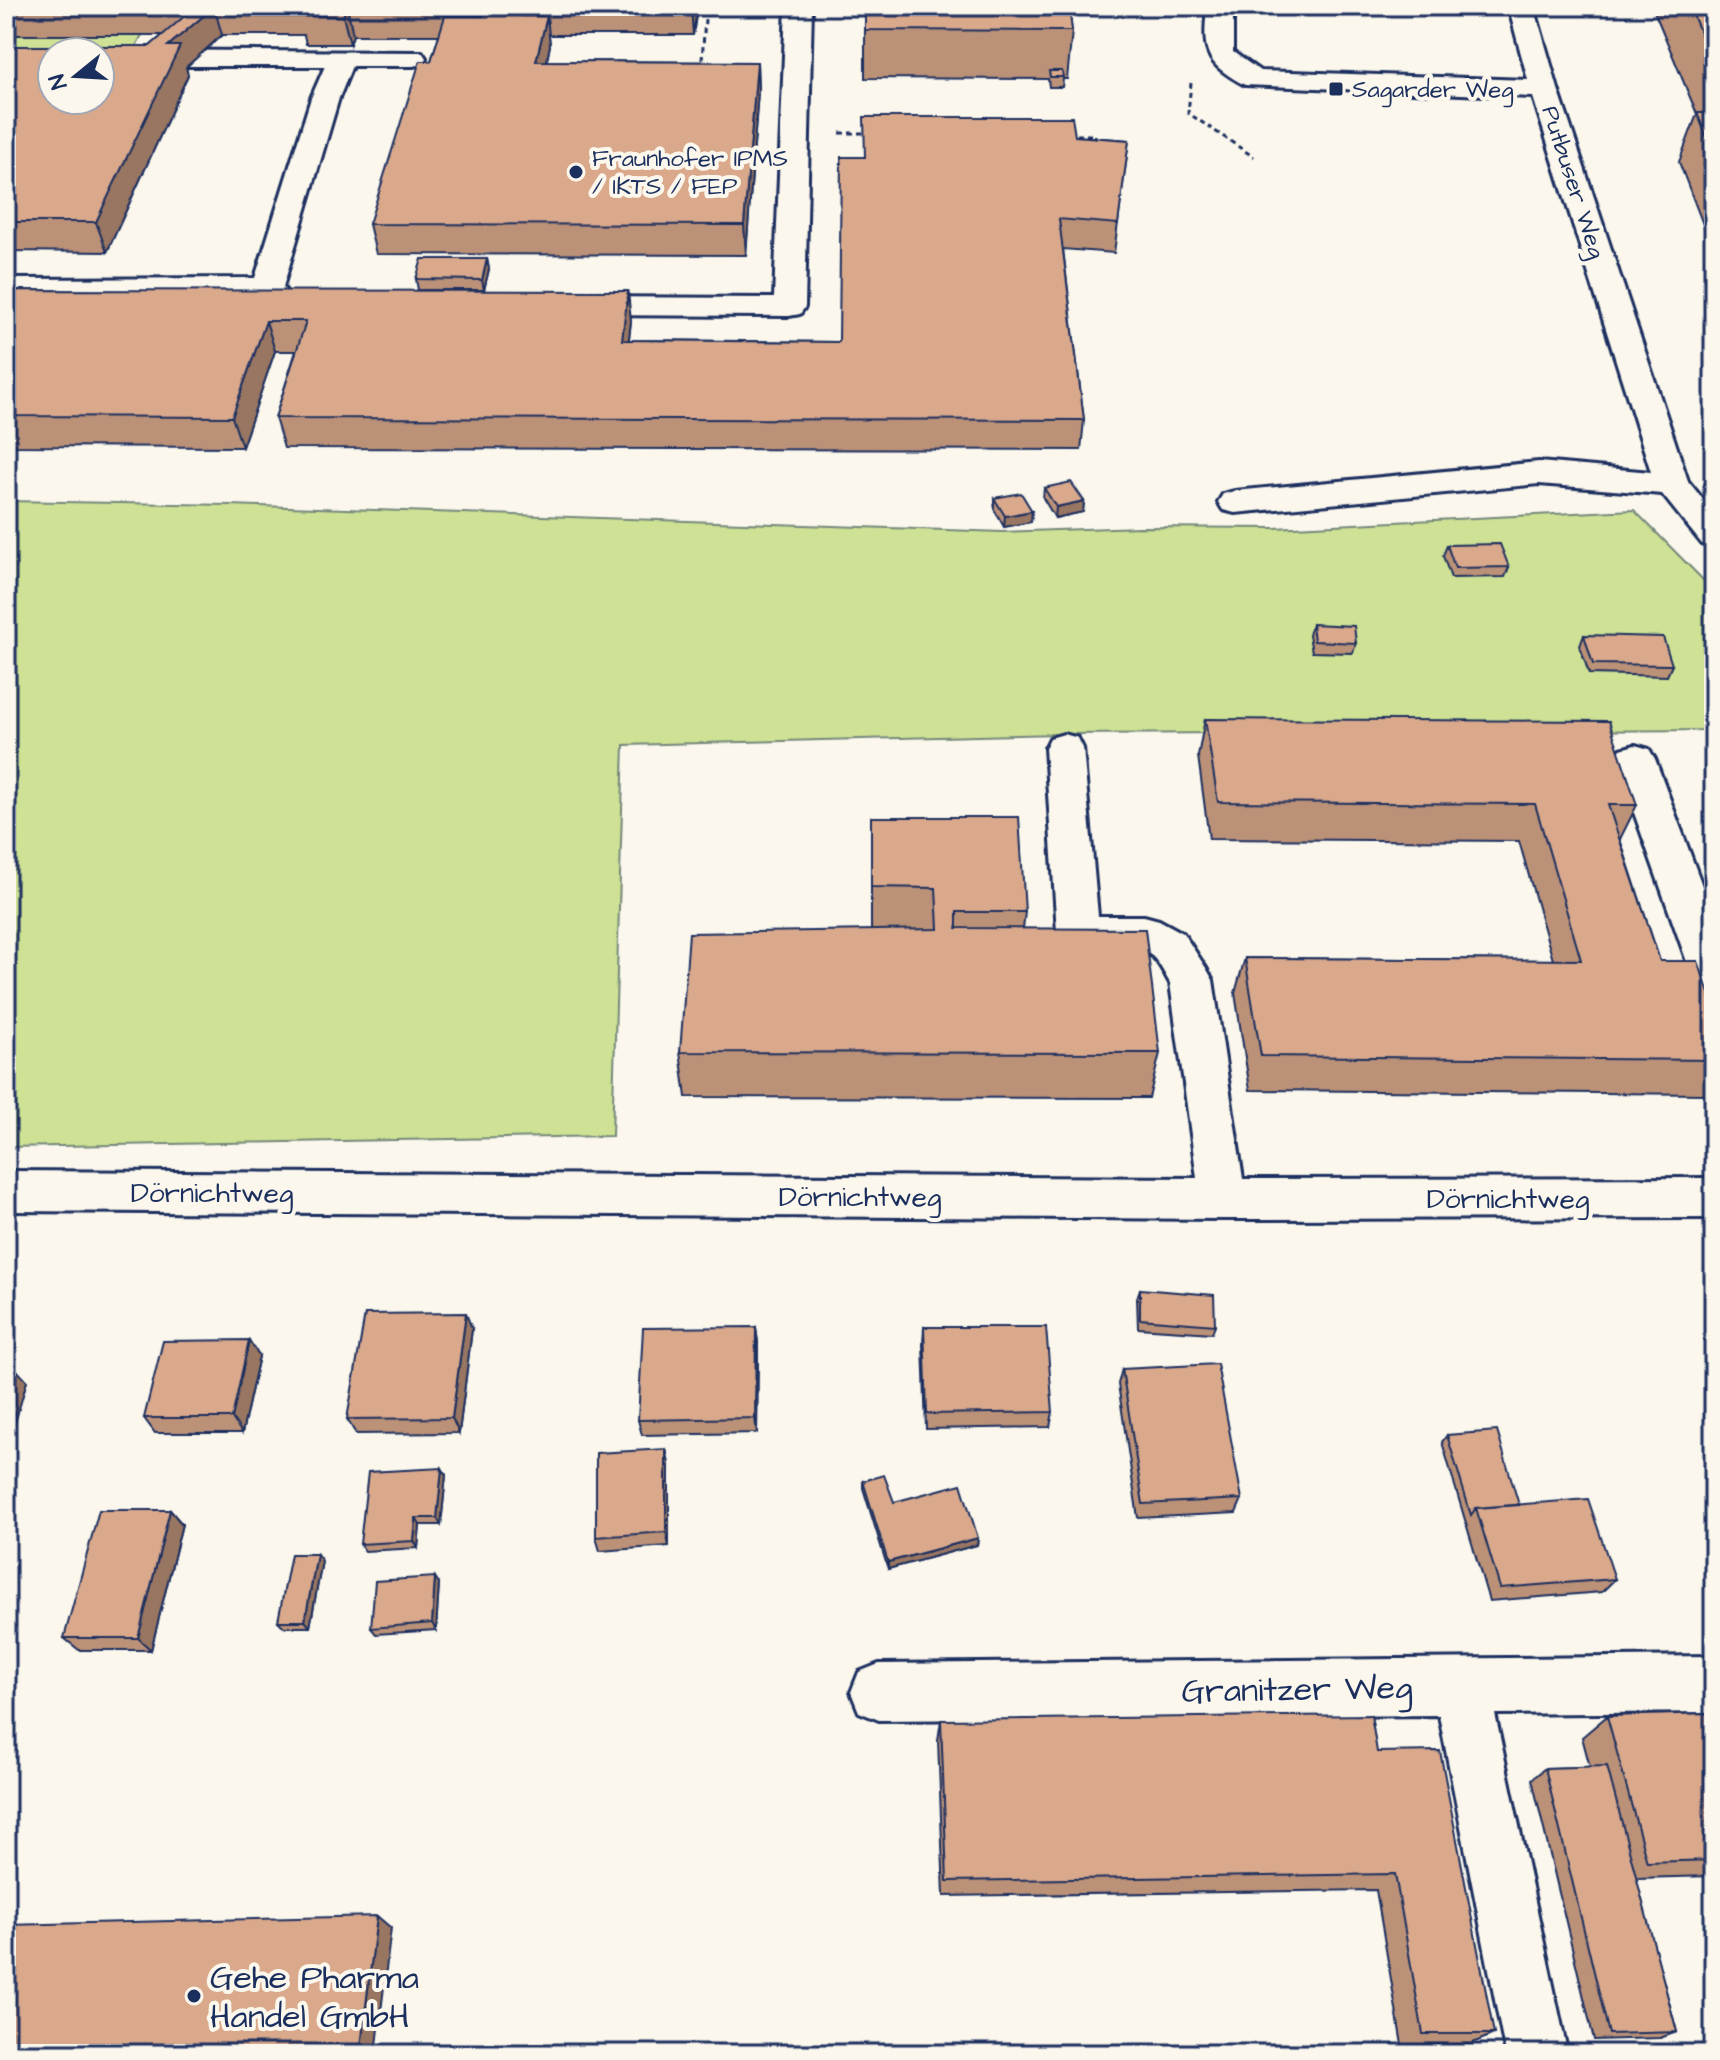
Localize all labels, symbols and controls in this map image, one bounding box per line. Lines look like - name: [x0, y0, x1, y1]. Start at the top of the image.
- north arrow: [36, 36, 116, 116]
- text: N: [41, 70, 75, 93]
- place label: Sagarder Weg: [1352, 73, 1514, 108]
- marker: Sagarder Weg: [1327, 80, 1345, 98]
- street label: Putbuser Weg: [1531, 102, 1614, 263]
- place label: Fraunhofer IPMS / IKTS / FEP: [592, 142, 788, 204]
- marker: Fraunhofer IPMS / IKTS / FEP: [567, 163, 585, 181]
- street label: Dörnichtweg: [131, 1174, 293, 1214]
- street label: Dörnichtweg: [779, 1178, 941, 1218]
- street label: Dörnichtweg: [1427, 1180, 1589, 1220]
- street label: Granitzer Weg: [1181, 1664, 1413, 1717]
- place label: Gehe Pharma Handel GmbH: [210, 1954, 419, 2041]
- marker: Gehe Pharma Handel GmbH: [185, 1987, 203, 2005]

